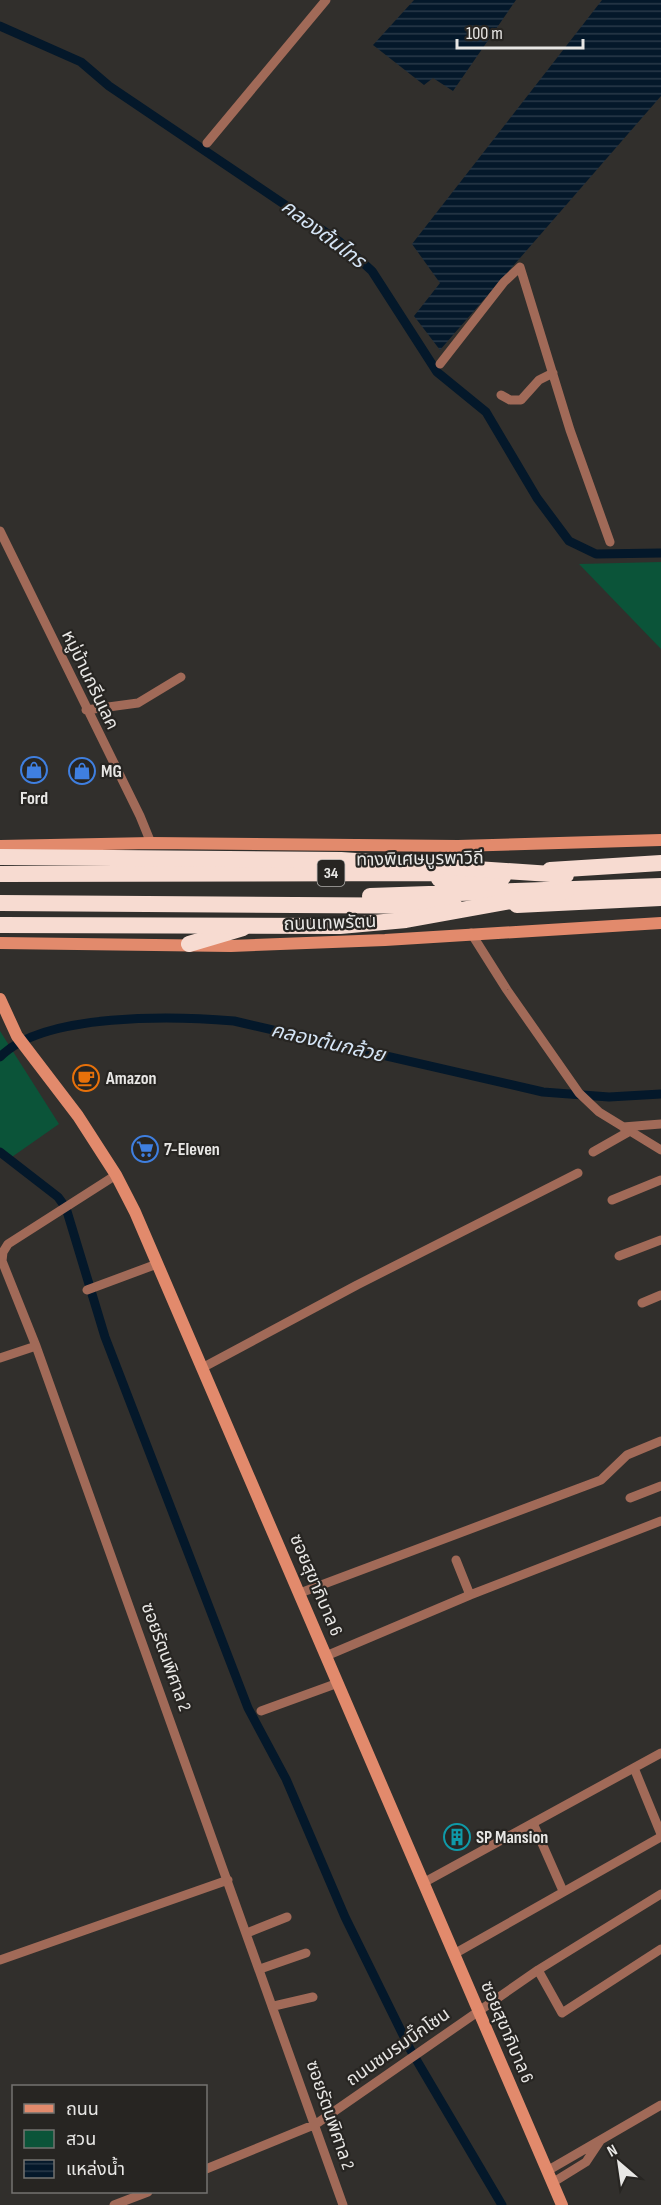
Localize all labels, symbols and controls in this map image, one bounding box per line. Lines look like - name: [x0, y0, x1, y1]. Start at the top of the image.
- scale bar: [457, 12, 583, 50]
- text: 100 m: [466, 23, 503, 44]
- water label: คลองต้นไทร: [276, 195, 371, 274]
- street label: หมู่บ้านกรีนเลค: [56, 627, 123, 734]
- shop icon: Ford: [19, 755, 49, 785]
- shop icon: MG: [67, 756, 97, 786]
- place label: MG: [101, 761, 122, 782]
- place label: Ford: [20, 788, 48, 809]
- street label: ทางพิเศษบูรพาวิถี: [356, 847, 484, 872]
- road number: 34: [318, 860, 344, 886]
- street label: ถนนเทพรัตน: [283, 911, 377, 935]
- water label: คลองต้นกล้วย: [269, 1018, 389, 1068]
- cafe icon: Amazon: [71, 1063, 101, 1093]
- place label: Amazon: [105, 1068, 157, 1089]
- supermarket icon: 7-Eleven: [130, 1134, 160, 1164]
- place label: 7-Eleven: [164, 1139, 220, 1160]
- street label: ซอยสุขาภิบาล 6: [285, 1531, 347, 1639]
- street label: ซอยรัตนพิศาล 2: [137, 1600, 195, 1714]
- building icon: SP Mansion: [442, 1822, 472, 1852]
- place label: SP Mansion: [476, 1827, 548, 1848]
- street label: ซอยสุขาภิบาล 6: [476, 1978, 538, 2086]
- street label: ถนนชมรมบิ๊กโซน: [341, 2002, 454, 2091]
- street label: ซอยรัตนพิศาล 2: [302, 2058, 358, 2172]
- legend: [12, 2085, 207, 2193]
- text: ถนน: [66, 2099, 99, 2120]
- text: สวน: [66, 2129, 96, 2150]
- north arrow: [589, 2133, 649, 2193]
- text: N: [604, 2141, 621, 2162]
- text: แหล่งน้ำ: [66, 2156, 125, 2180]

